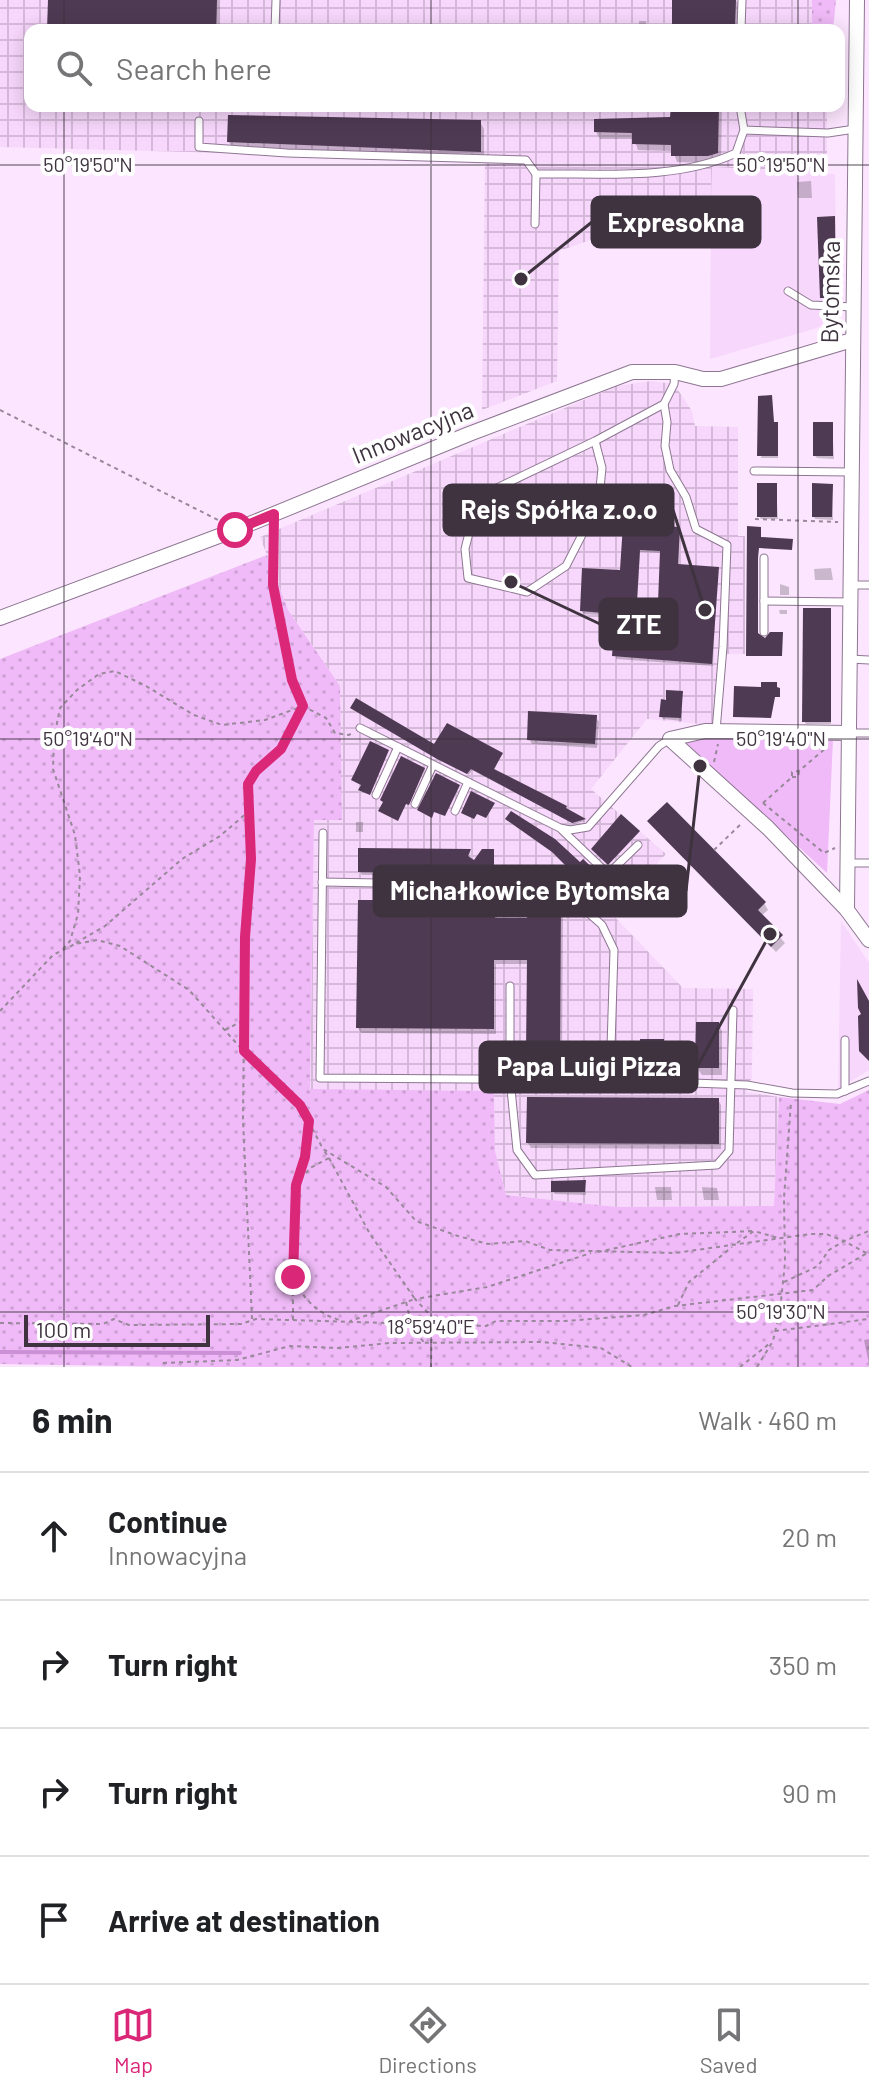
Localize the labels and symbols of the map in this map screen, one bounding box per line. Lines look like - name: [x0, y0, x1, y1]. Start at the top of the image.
- text: 50°19'50"N: [43, 152, 133, 176]
- text: 50°19'50"N: [736, 152, 826, 176]
- callout: Expresokna: [592, 197, 760, 247]
- text: Expresokna: [608, 206, 744, 237]
- street label: Bytomska: [814, 240, 845, 344]
- street label: Innowacyjna: [348, 394, 477, 469]
- callout: Rejs Spółka z.o.o: [444, 485, 673, 535]
- text: Rejs Spółka z.o.o: [461, 493, 657, 524]
- route start: [217, 512, 253, 548]
- callout: ZTE: [600, 599, 677, 649]
- text: ZTE: [617, 608, 661, 639]
- text: 50°19'40"N: [43, 726, 133, 750]
- text: 50°19'40"N: [736, 726, 826, 750]
- callout: Michałkowice Bytomska: [374, 866, 686, 916]
- text: Michałkowice Bytomska: [390, 874, 670, 905]
- callout: Papa Luigi Pizza: [480, 1042, 697, 1092]
- text: Papa Luigi Pizza: [497, 1050, 681, 1081]
- route end: [275, 1259, 311, 1295]
- text: 50°19'30"N: [736, 1299, 826, 1323]
- scale bar: [24, 1311, 210, 1347]
- text: 18°59'40"E: [387, 1314, 475, 1338]

